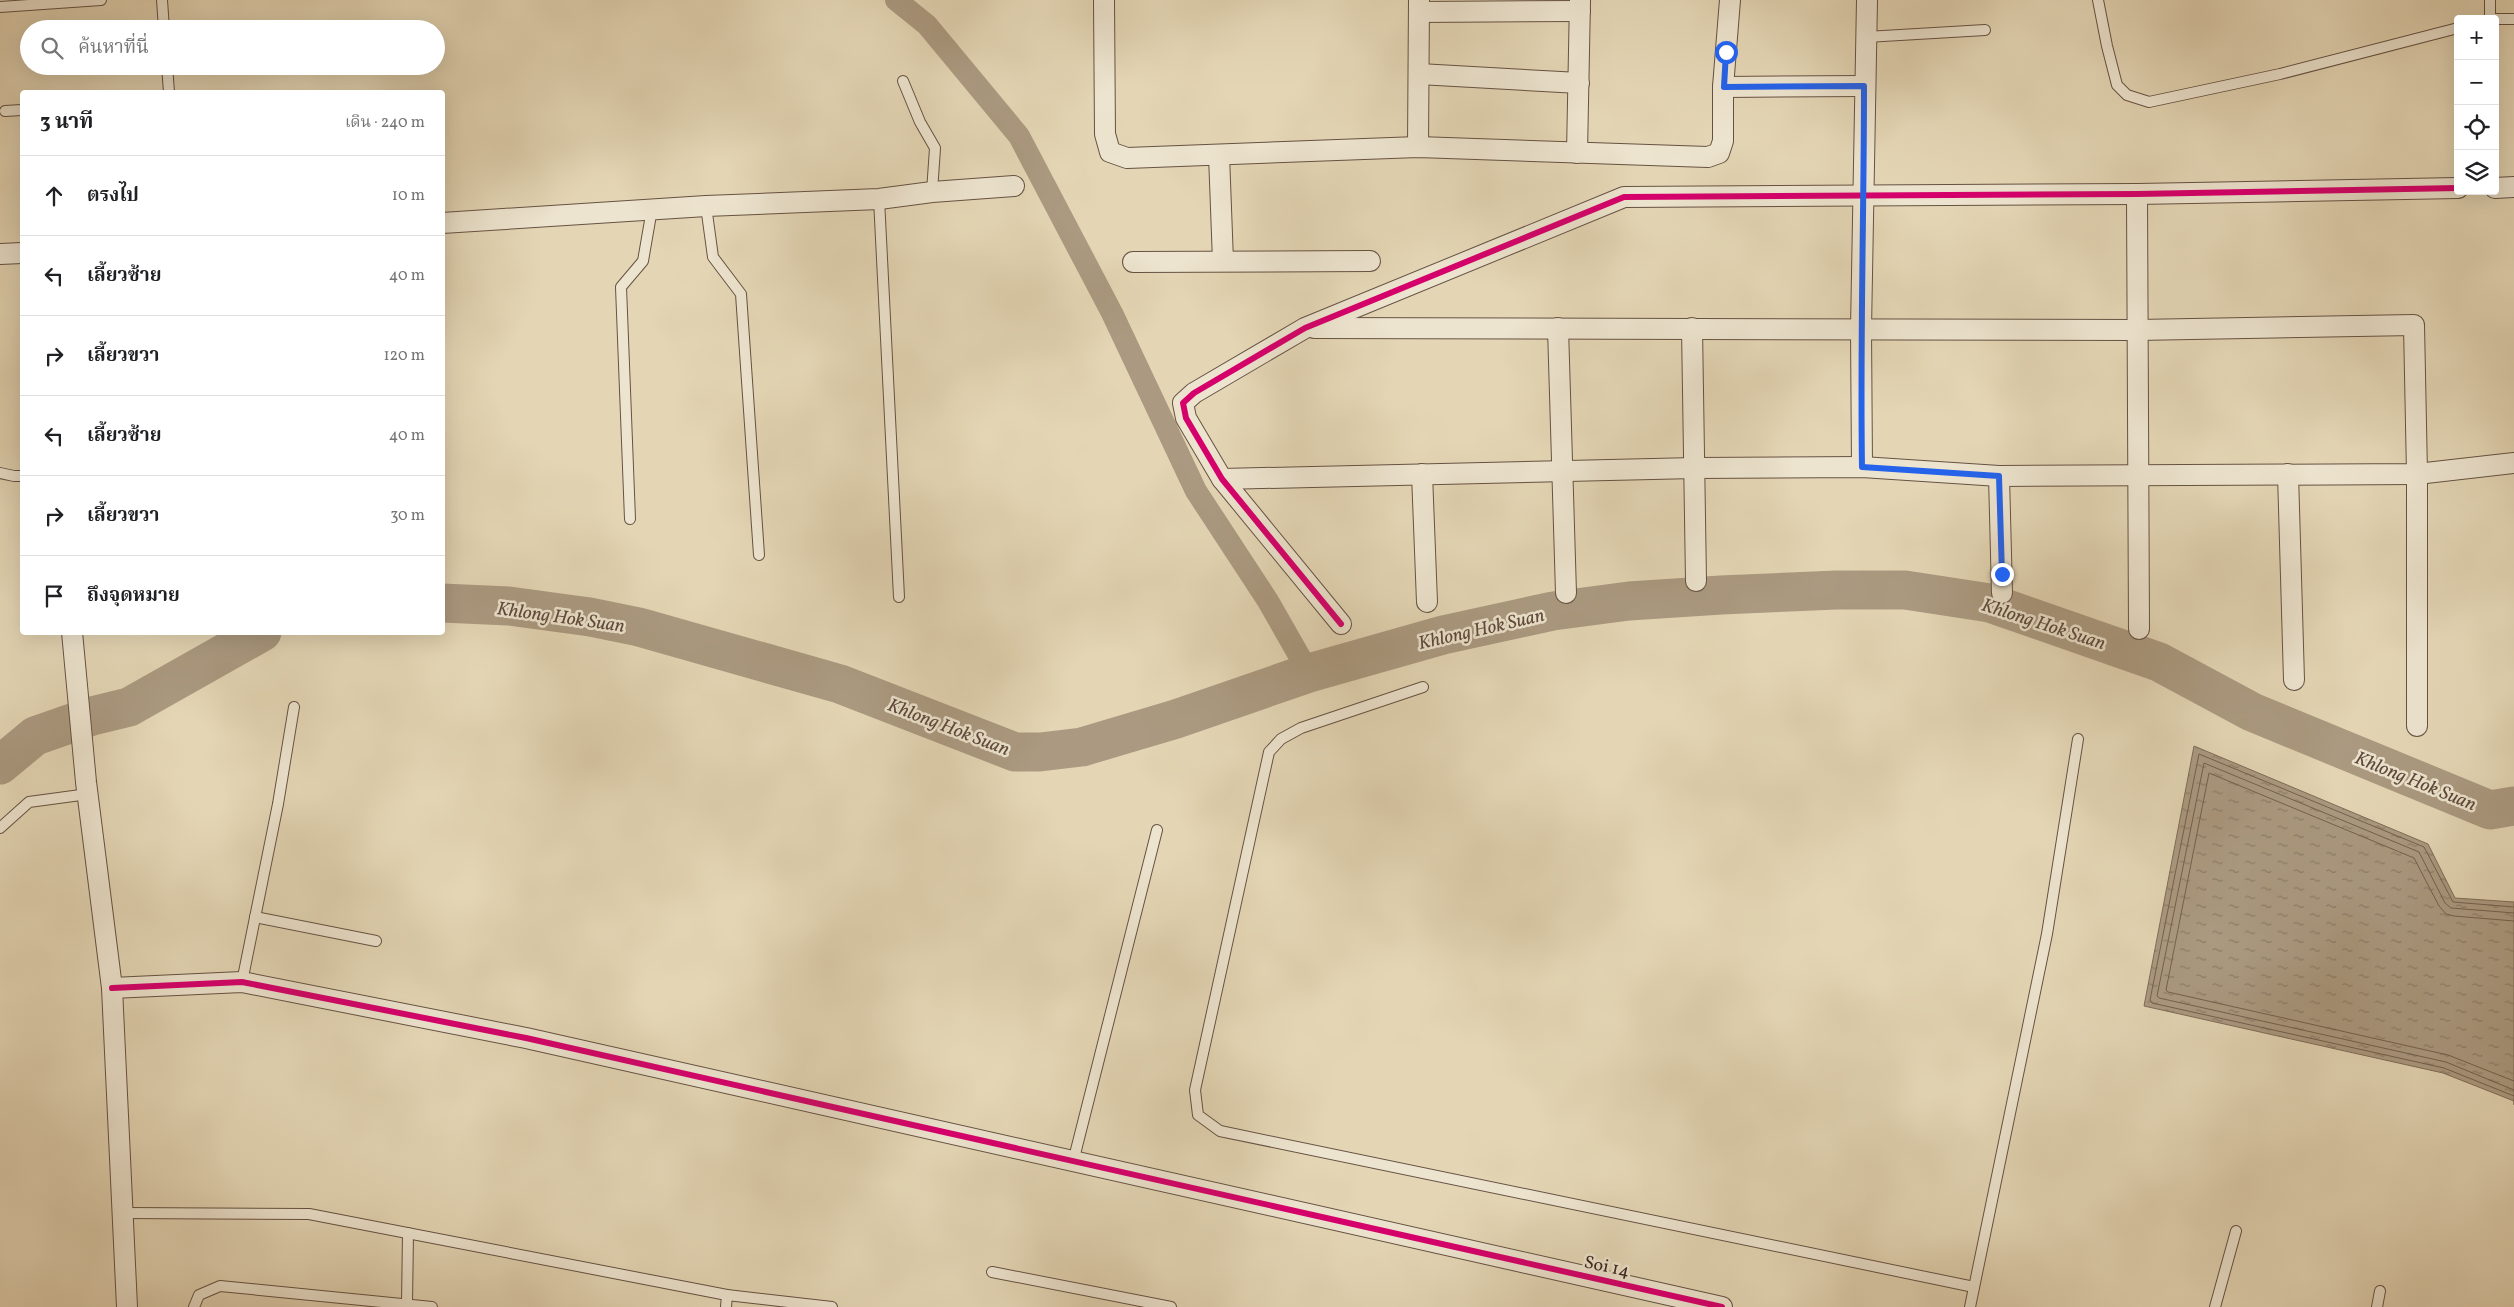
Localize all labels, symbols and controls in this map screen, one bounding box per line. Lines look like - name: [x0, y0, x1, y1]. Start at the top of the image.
- map controls: [2454, 15, 2499, 195]
- button: +: [2454, 15, 2499, 60]
- search box: [20, 20, 445, 75]
- icon: search: [38, 34, 66, 62]
- text: ค้นหาที่นี่: [78, 35, 149, 61]
- route start: [1715, 41, 1738, 64]
- button: −: [2454, 60, 2499, 105]
- button: locate: [2454, 105, 2499, 150]
- text: 3 นาที: [40, 108, 93, 137]
- text: เดิน · 240 m: [345, 112, 425, 134]
- button: layers: [2454, 150, 2499, 195]
- icon: ahead: [40, 182, 68, 210]
- text: ตรงไป: [87, 183, 139, 209]
- text: 10 m: [392, 185, 425, 207]
- icon: left: [40, 262, 68, 290]
- text: เลี้ยวซ้าย: [87, 263, 161, 289]
- text: 40 m: [389, 265, 425, 287]
- icon: right: [40, 342, 68, 370]
- text: เลี้ยวขวา: [87, 343, 159, 369]
- text: 120 m: [383, 345, 425, 367]
- icon: left: [40, 422, 68, 450]
- text: เลี้ยวซ้าย: [87, 423, 161, 449]
- text: 40 m: [389, 425, 425, 447]
- icon: right: [40, 502, 68, 530]
- text: เลี้ยวขวา: [87, 503, 159, 529]
- text: 30 m: [390, 505, 425, 527]
- route end: [1991, 563, 2014, 586]
- icon: arrive: [40, 582, 68, 610]
- text: ถึงจุดหมาย: [87, 583, 180, 609]
- water label: Khlong Hok Suan: [1978, 593, 2109, 657]
- water label: Khlong Hok Suan: [495, 596, 626, 640]
- water label: Khlong Hok Suan: [1416, 603, 1547, 657]
- water label: Khlong Hok Suan: [884, 693, 1013, 763]
- water label: Khlong Hok Suan: [2351, 746, 2480, 818]
- street label: Soi 14: [1581, 1250, 1632, 1285]

